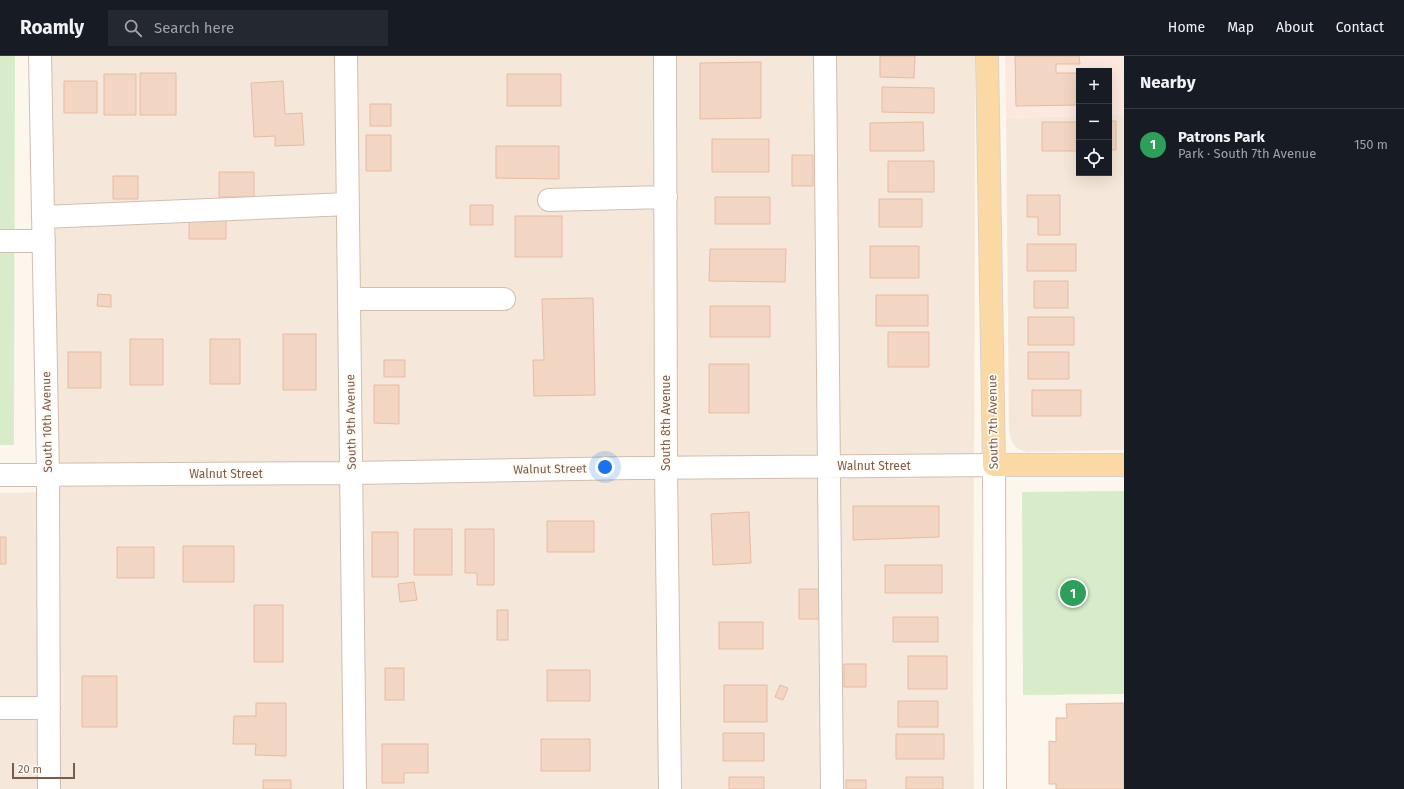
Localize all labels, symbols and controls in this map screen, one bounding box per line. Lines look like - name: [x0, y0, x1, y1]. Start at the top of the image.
- search box: [108, 10, 388, 46]
- text: Roamly: [20, 16, 84, 39]
- icon: search: [122, 17, 144, 39]
- text: Search here: [154, 19, 234, 37]
- text: Home: [1168, 19, 1205, 36]
- text: Map: [1227, 19, 1254, 36]
- text: About: [1276, 19, 1314, 36]
- text: Contact: [1336, 19, 1384, 36]
- map controls: [1076, 68, 1112, 176]
- button: +: [1076, 68, 1112, 104]
- text: Nearby: [1140, 72, 1195, 93]
- button: −: [1076, 104, 1112, 140]
- text: Patrons Park: [1178, 128, 1265, 146]
- text: 1: [1150, 137, 1156, 152]
- text: 150 m: [1354, 137, 1388, 152]
- button: locate: [1076, 140, 1112, 176]
- text: Park · South 7th Avenue: [1178, 146, 1316, 161]
- street label: South 10th Avenue: [39, 371, 55, 473]
- street label: South 9th Avenue: [343, 374, 359, 470]
- street label: South 7th Avenue: [985, 374, 1001, 470]
- street label: South 8th Avenue: [659, 375, 673, 471]
- your location: [595, 457, 615, 477]
- street label: Walnut Street: [837, 459, 911, 473]
- street label: Walnut Street: [513, 461, 588, 477]
- street label: Walnut Street: [189, 467, 263, 481]
- pin: 1: [1060, 578, 1086, 608]
- scale bar: [12, 761, 75, 780]
- text: 20 m: [18, 763, 42, 776]

